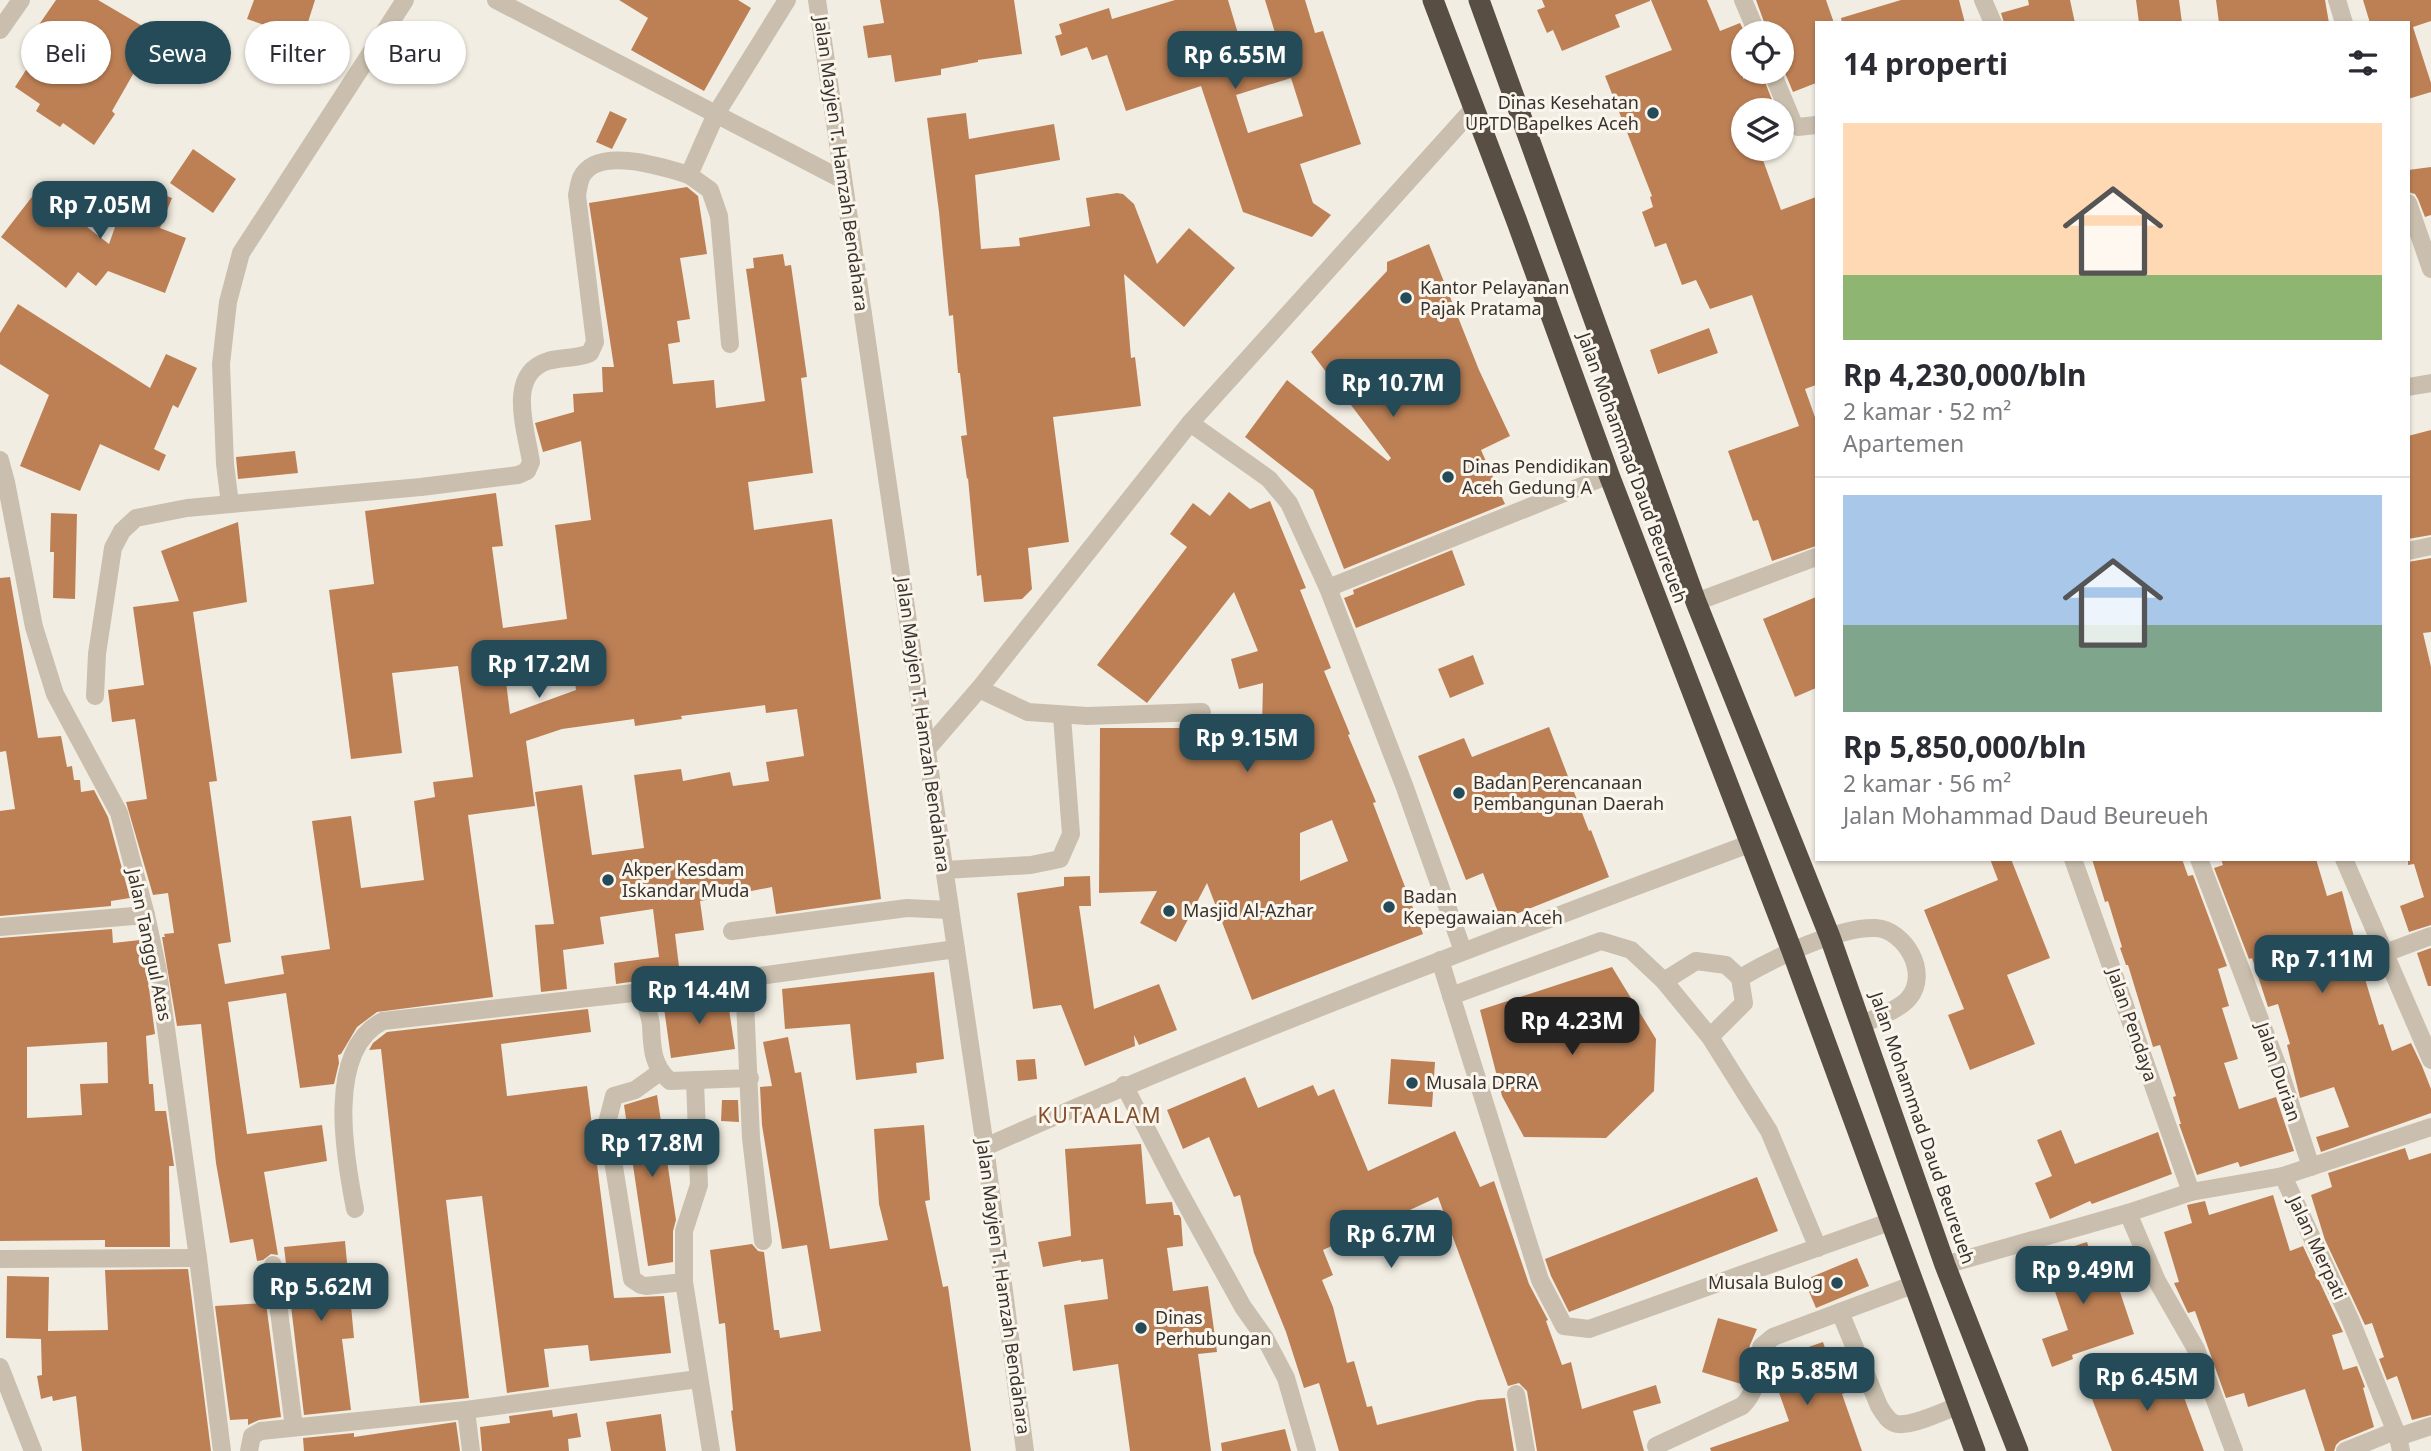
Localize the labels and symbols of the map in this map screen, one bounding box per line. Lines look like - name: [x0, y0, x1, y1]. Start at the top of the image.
- street label: Jalan Mayjen T. Hamzah Bendahara: [809, 13, 875, 313]
- pin: Rp 6.55M: [1163, 32, 1307, 91]
- place label: Dinas Kesehatan UPTD Bapelkes Aceh: [1465, 90, 1639, 135]
- marker: Dinas Kesehatan UPTD Bapelkes Aceh: [1645, 105, 1661, 121]
- pin: Rp 7.05M: [28, 182, 172, 241]
- place label: Kantor Pelayanan Pajak Pratama: [1420, 275, 1569, 320]
- marker: Kantor Pelayanan Pajak Pratama: [1398, 290, 1414, 306]
- street label: Jalan Mohammad Daud Beureueh: [1572, 327, 1693, 606]
- pin: Rp 10.7M: [1321, 360, 1465, 419]
- place label: Dinas Pendidikan Aceh Gedung A: [1462, 454, 1609, 499]
- marker: Dinas Pendidikan Aceh Gedung A: [1440, 469, 1456, 485]
- street label: Jalan Mayjen T. Hamzah Bendahara: [891, 574, 957, 874]
- pin: Rp 17.2M: [467, 640, 611, 700]
- pin: Rp 9.15M: [1175, 714, 1319, 774]
- place label: Badan Perencanaan Pembangunan Daerah: [1473, 770, 1664, 815]
- marker: Badan Perencanaan Pembangunan Daerah: [1451, 785, 1467, 801]
- place label: Akper Kesdam Iskandar Muda: [622, 857, 749, 902]
- street label: Jalan Tanggul Atas: [122, 865, 178, 1023]
- marker: Akper Kesdam Iskandar Muda: [600, 872, 616, 888]
- place label: Badan Kepegawaian Aceh: [1403, 884, 1563, 929]
- place label: Masjid Al-Azhar: [1183, 898, 1314, 922]
- marker: Badan Kepegawaian Aceh: [1381, 899, 1397, 915]
- marker: Masjid Al-Azhar: [1161, 903, 1177, 919]
- pin: Rp 7.11M: [2250, 936, 2394, 995]
- street label: Jalan Pendaya: [2102, 963, 2164, 1084]
- pin: Rp 14.4M: [627, 967, 771, 1026]
- street label: Jalan Mohammad Daud Beureueh: [1864, 987, 1981, 1267]
- pin: Rp 4.23M: [1500, 998, 1644, 1057]
- street label: Jalan Durian: [2250, 1017, 2307, 1124]
- place label: Musala DPRA: [1426, 1070, 1539, 1094]
- marker: Musala DPRA: [1404, 1075, 1420, 1091]
- district label: KUTAALAM: [1038, 1101, 1162, 1129]
- pin: Rp 17.8M: [580, 1120, 724, 1179]
- street label: Jalan Mayjen T. Hamzah Bendahara: [971, 1136, 1037, 1436]
- street label: Jalan Merpati: [2283, 1190, 2352, 1303]
- pin: Rp 6.7M: [1326, 1210, 1456, 1270]
- pin: Rp 9.49M: [2011, 1246, 2155, 1306]
- pin: Rp 5.62M: [249, 1264, 393, 1323]
- place label: Musala Bulog: [1708, 1270, 1823, 1294]
- marker: Musala Bulog: [1829, 1275, 1845, 1291]
- place label: Dinas Perhubungan: [1155, 1305, 1271, 1350]
- marker: Dinas Perhubungan: [1133, 1320, 1149, 1336]
- pin: Rp 5.85M: [1735, 1348, 1879, 1407]
- pin: Rp 6.45M: [2075, 1354, 2219, 1413]

